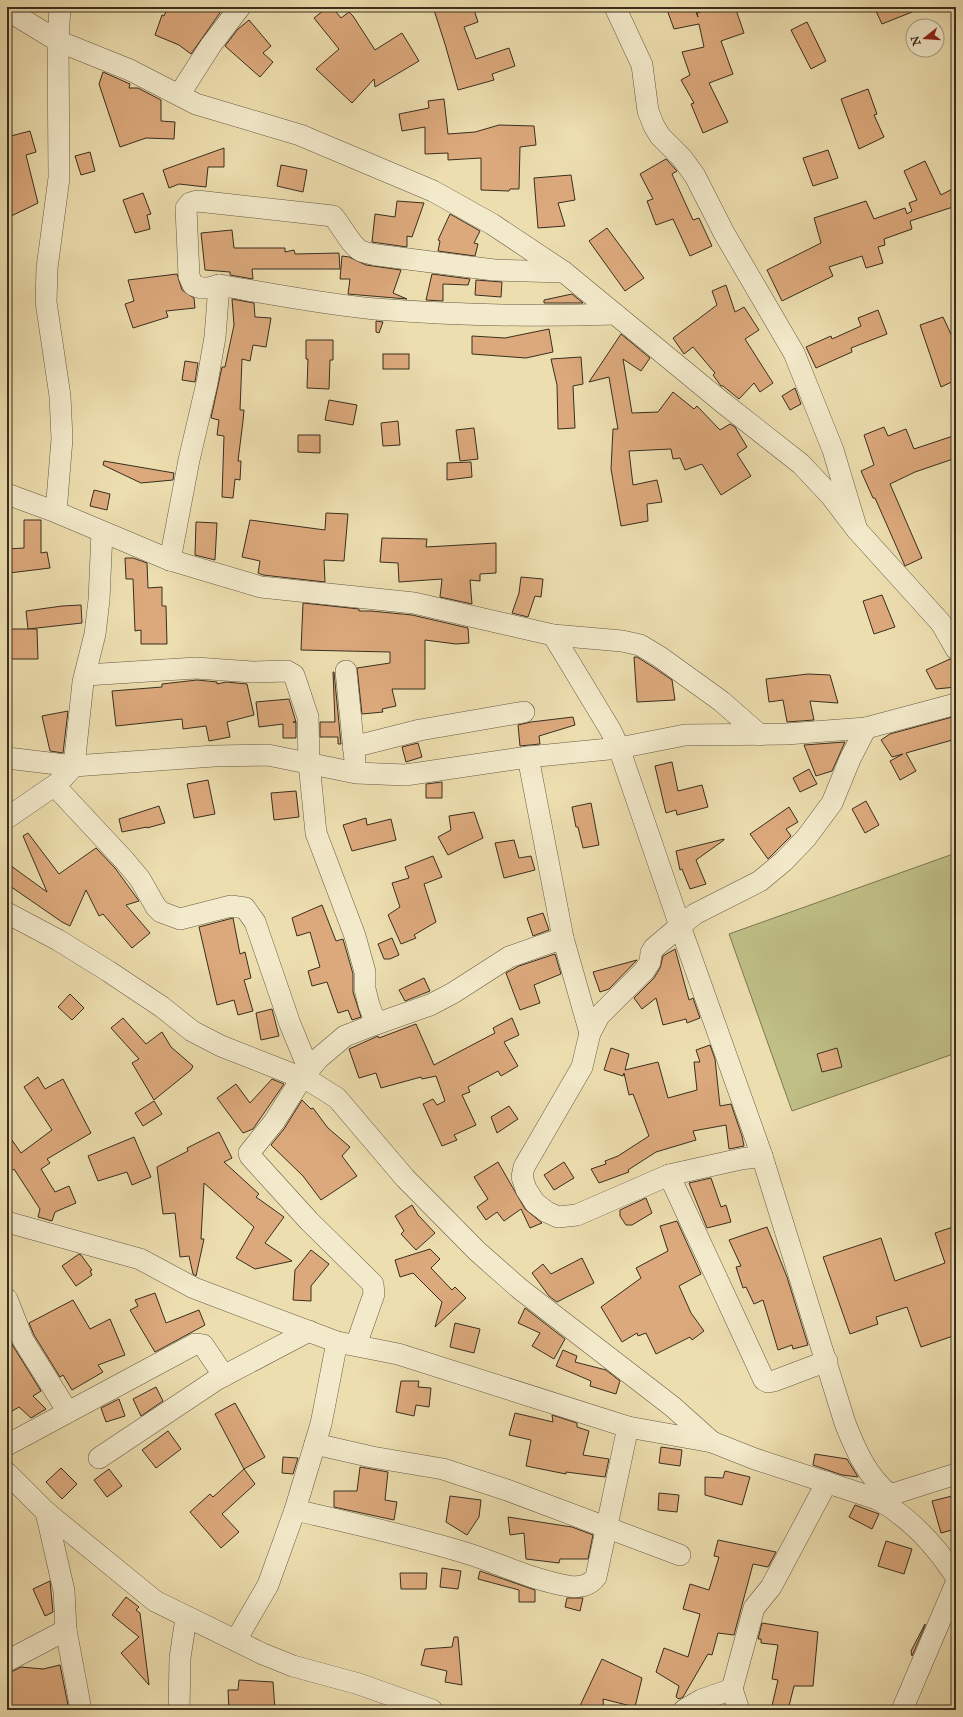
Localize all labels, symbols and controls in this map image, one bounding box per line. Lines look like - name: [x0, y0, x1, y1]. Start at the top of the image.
- north arrow: [905, 18, 945, 58]
- text: N: [908, 34, 925, 48]

